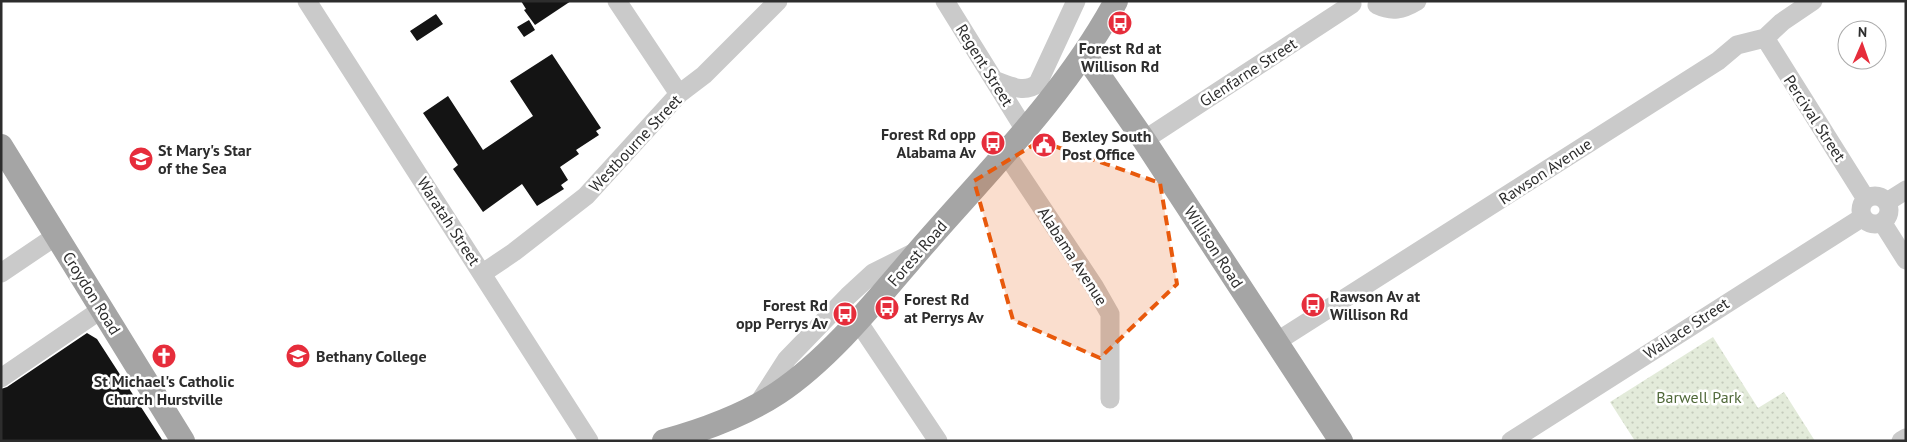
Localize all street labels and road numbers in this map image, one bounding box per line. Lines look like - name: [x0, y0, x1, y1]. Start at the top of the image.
- street label: Regent Street: [952, 20, 1018, 110]
- street label: Glenfarne Street: [1196, 33, 1301, 111]
- street label: Percival Street: [1780, 71, 1851, 165]
- street label: Westbourne Street: [585, 90, 686, 196]
- street label: Rawson Avenue: [1495, 134, 1595, 208]
- street label: Waratah Street: [413, 173, 485, 269]
- street label: Willison Road: [1180, 202, 1248, 292]
- street label: Alabama Avenue: [1034, 203, 1112, 309]
- street label: Forest Road: [883, 216, 951, 290]
- street label: Croydon Road: [59, 248, 125, 338]
- street label: Wallace Street: [1639, 293, 1733, 363]

